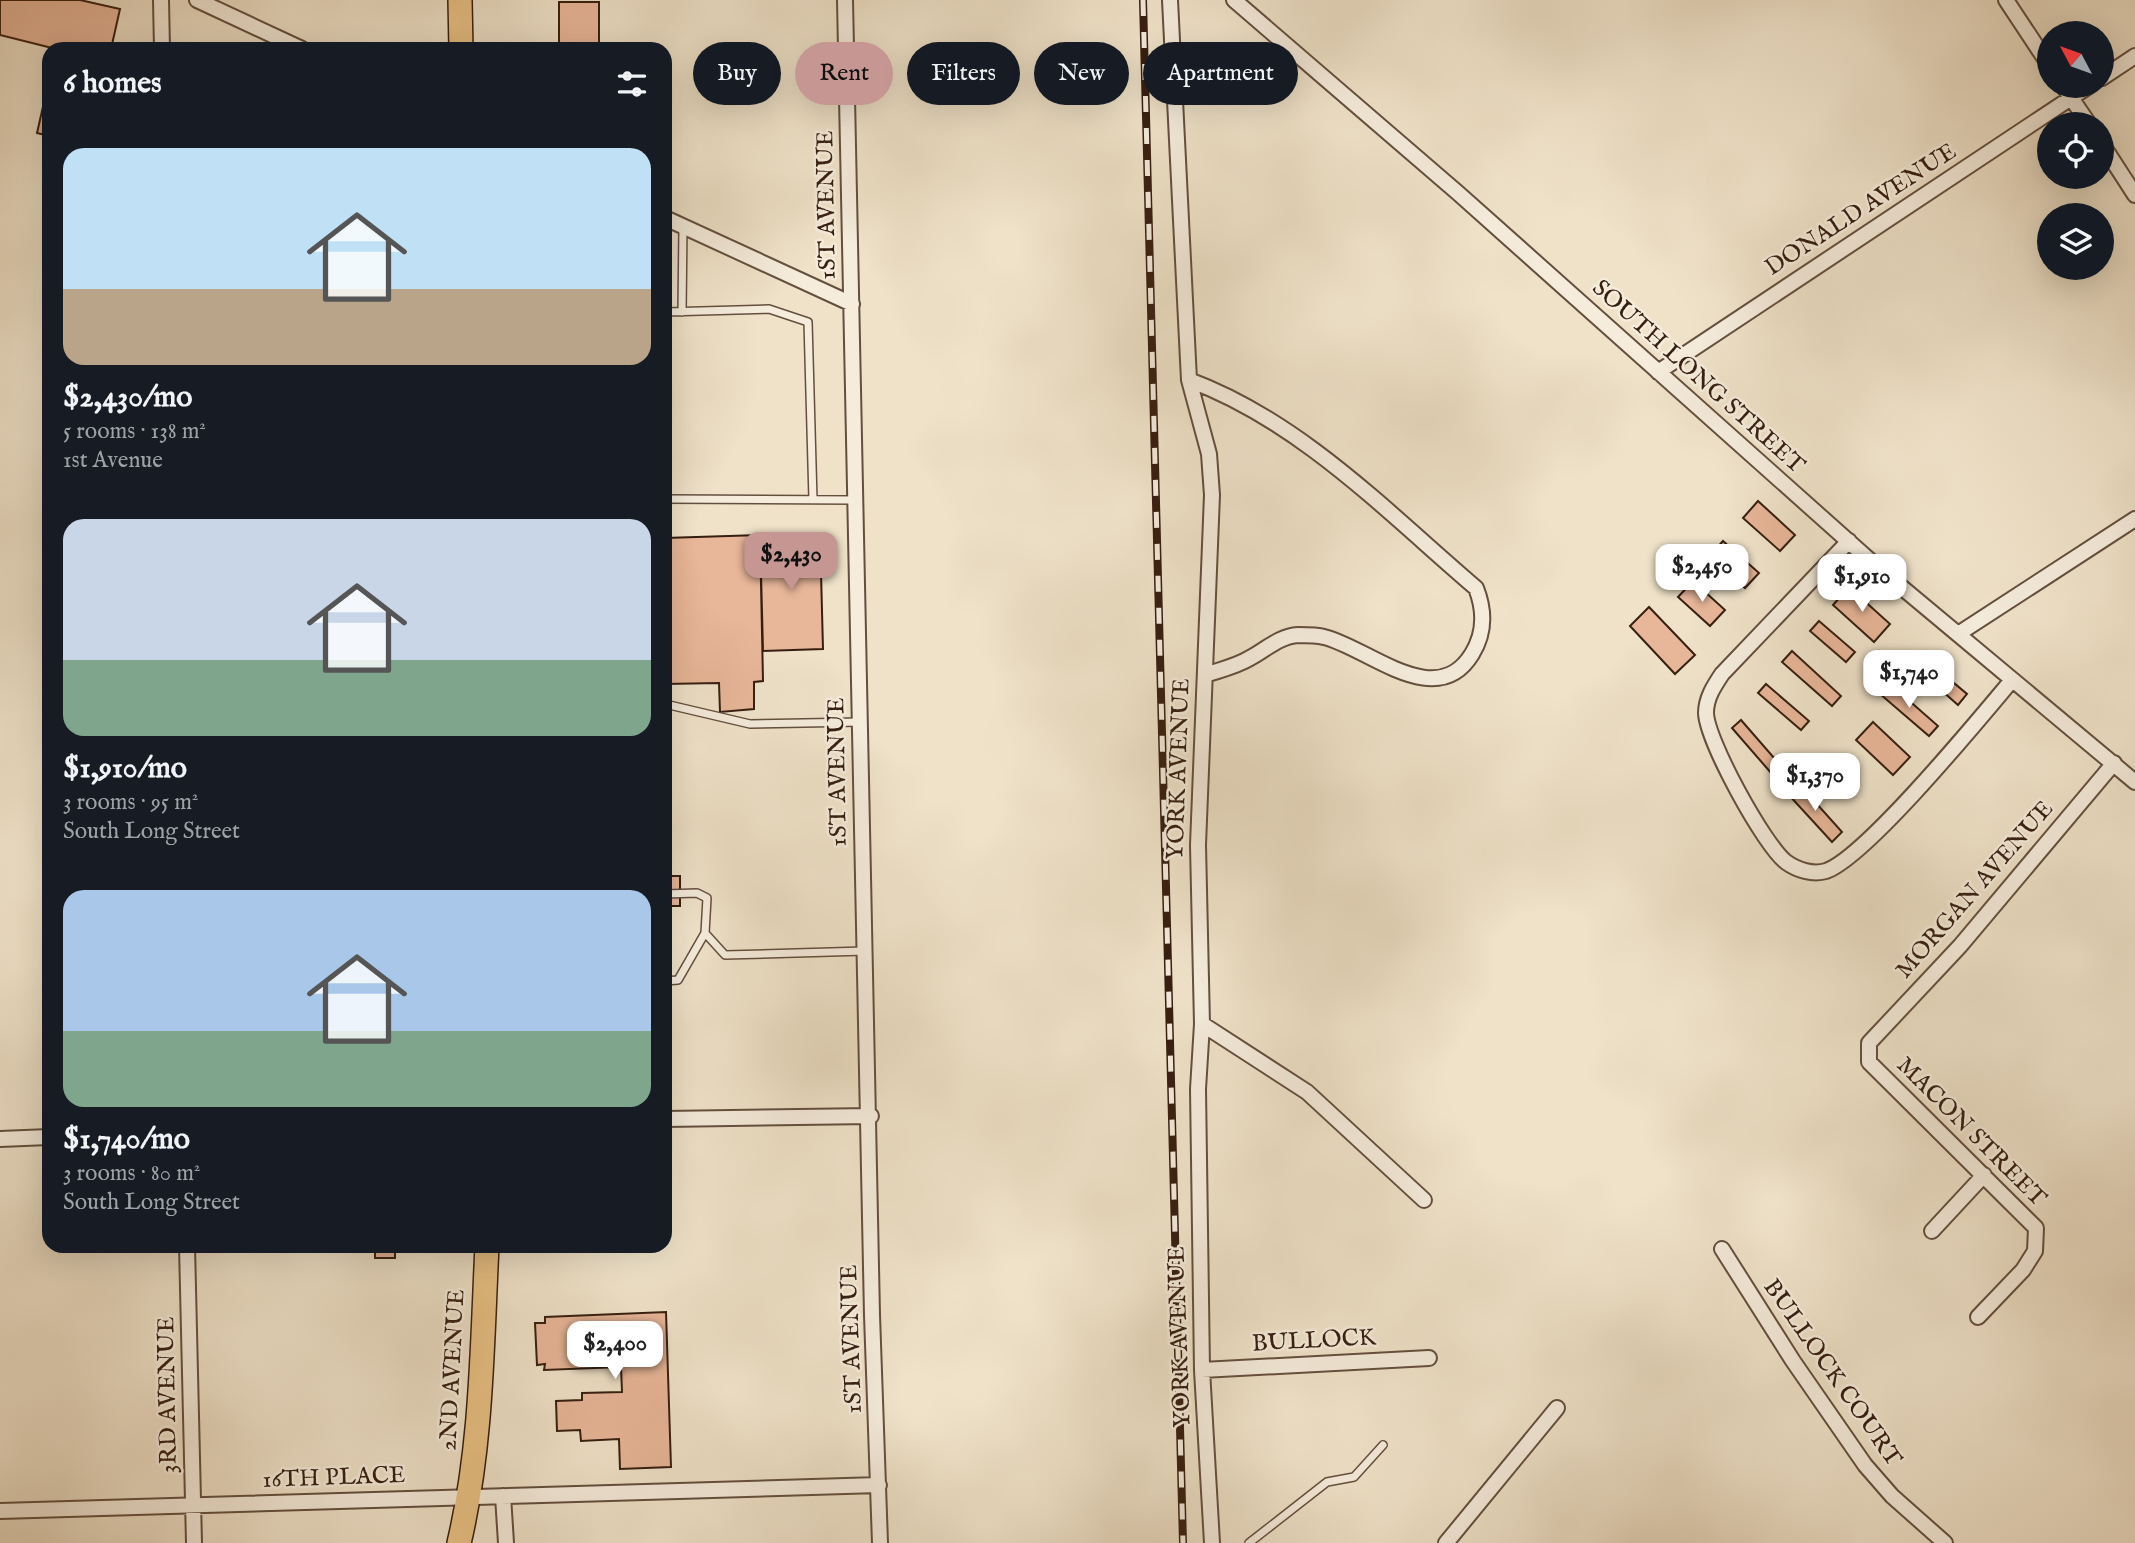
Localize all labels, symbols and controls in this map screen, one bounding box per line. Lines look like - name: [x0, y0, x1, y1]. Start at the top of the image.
- north arrow: [2037, 21, 2114, 98]
- map controls: [2037, 21, 2114, 280]
- chip: Buy: [693, 42, 781, 105]
- chip: Rent: [795, 42, 893, 105]
- chip: Filters: [907, 42, 1020, 105]
- chip: New: [1034, 42, 1129, 105]
- chip: Apartment: [1143, 42, 1298, 105]
- text: 6 homes: [63, 65, 162, 103]
- icon: filters: [613, 65, 651, 103]
- button: locate: [2037, 112, 2114, 189]
- street label: 1ST AVENUE: [810, 130, 844, 280]
- street label: DONALD AVENUE: [1759, 137, 1963, 283]
- icon: home: [294, 194, 420, 320]
- button: layers: [2037, 203, 2114, 280]
- street label: SOUTH LONG STREET: [1585, 273, 1811, 481]
- text: $2,430/mo: [63, 379, 193, 417]
- text: 5 rooms · 138 m²: [63, 417, 206, 446]
- text: 1st Avenue: [63, 446, 163, 475]
- pin: $2,430: [734, 532, 848, 592]
- text: $2,430: [760, 540, 822, 569]
- pin: $2,450: [1645, 544, 1759, 604]
- text: $2,450: [1672, 552, 1732, 581]
- pin: $1,910: [1805, 554, 1919, 614]
- text: $1,910: [1833, 562, 1891, 591]
- icon: home: [294, 565, 420, 691]
- pin: $1,740: [1852, 650, 1966, 710]
- text: $1,740: [1879, 658, 1939, 687]
- street label: YORK AVENUE: [1160, 678, 1198, 860]
- street label: 1ST AVENUE: [821, 697, 855, 847]
- text: $1,910/mo: [63, 750, 187, 788]
- pin: $1,370: [1758, 754, 1872, 813]
- text: $1,370: [1786, 761, 1844, 790]
- text: 3 rooms · 95 m²: [63, 788, 198, 817]
- street label: MORGAN AVENUE: [1889, 795, 2061, 985]
- text: South Long Street: [63, 817, 240, 846]
- icon: home: [294, 936, 420, 1062]
- street label: MACON STREET: [1889, 1050, 2053, 1214]
- text: $1,740/mo: [63, 1121, 190, 1159]
- text: 3 rooms · 80 m²: [63, 1159, 200, 1188]
- text: South Long Street: [63, 1188, 240, 1217]
- street label: YORK AVENUE: [1161, 1246, 1199, 1428]
- street label: 1ST AVENUE: [834, 1264, 870, 1414]
- street label: BULLOCK COURT: [1756, 1273, 1909, 1473]
- street label: 2ND AVENUE: [433, 1288, 473, 1452]
- street label: 3RD AVENUE: [151, 1316, 185, 1474]
- pin: $2,400: [558, 1322, 672, 1381]
- street label: BULLOCK: [1251, 1322, 1378, 1360]
- text: $2,400: [583, 1329, 647, 1358]
- street label: 16TH PLACE: [262, 1460, 406, 1496]

